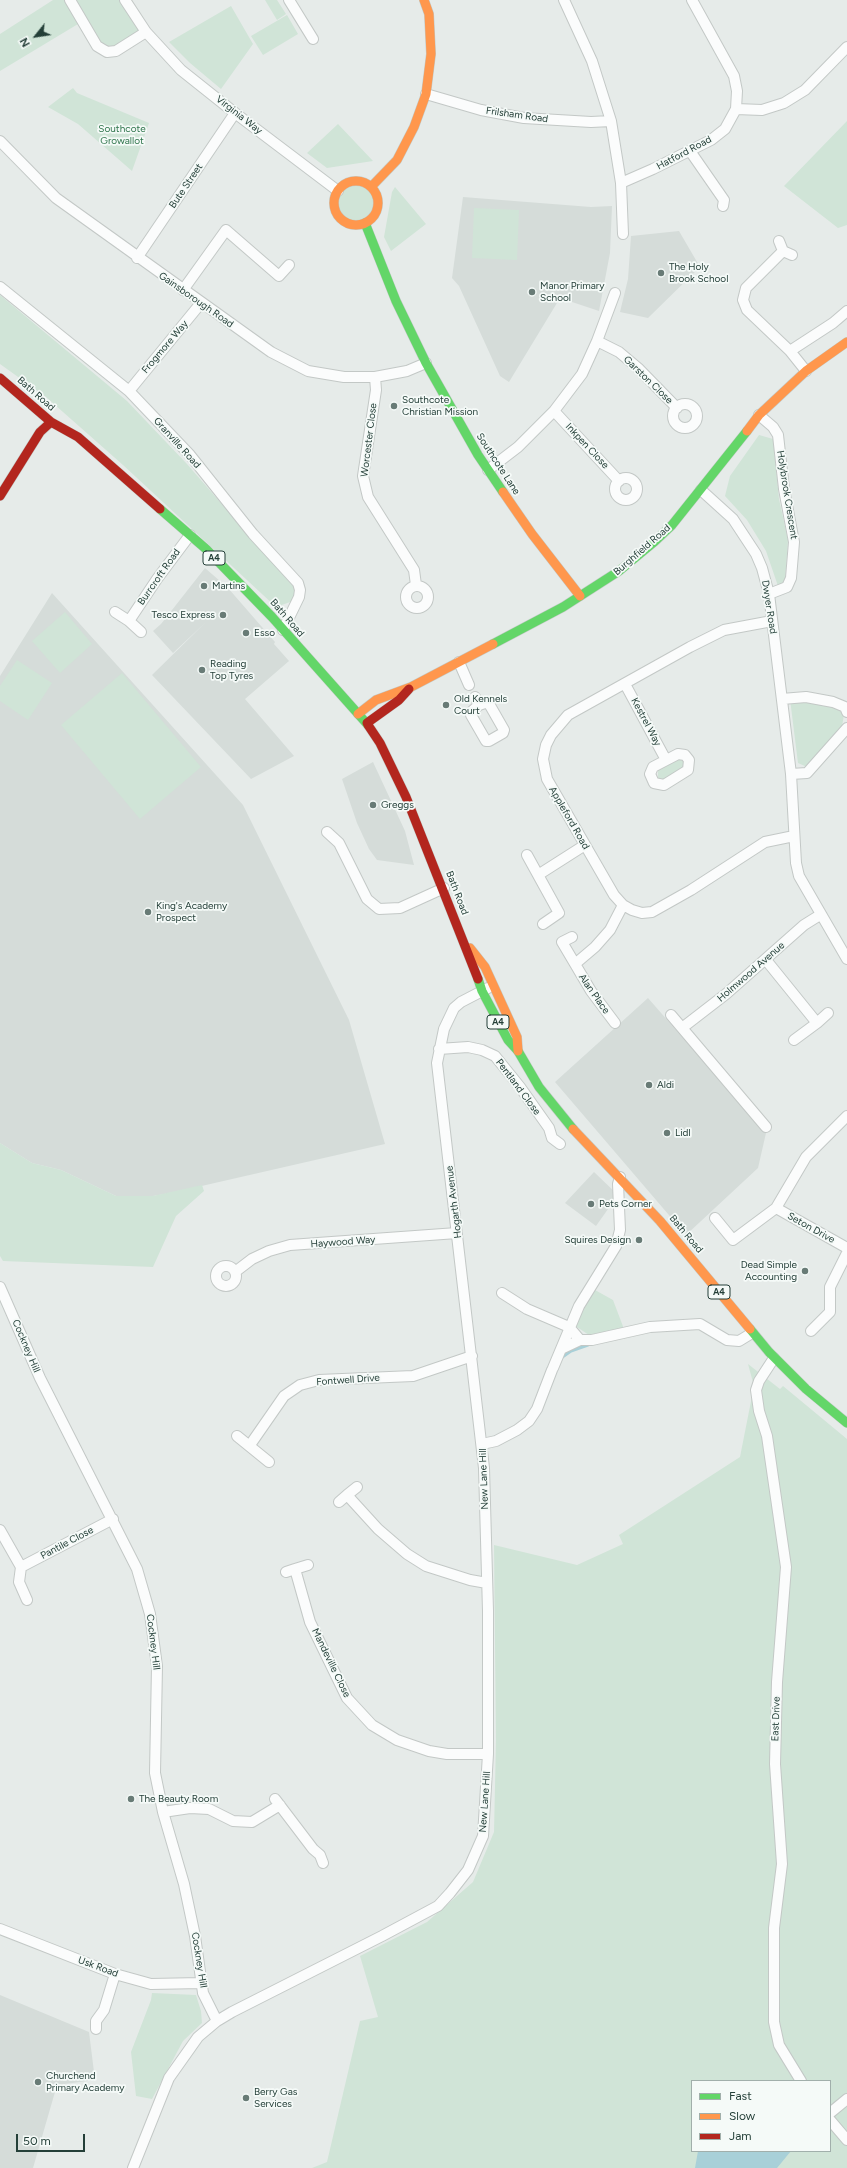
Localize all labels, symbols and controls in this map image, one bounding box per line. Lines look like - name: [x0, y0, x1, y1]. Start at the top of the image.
- north arrow: [16, 16, 56, 56]
- text: N: [17, 35, 33, 49]
- street label: Virginia Way: [213, 93, 265, 137]
- street label: Frilsham Road: [485, 105, 549, 125]
- park label: Southcote Growallot: [98, 123, 146, 146]
- street label: Hatford Road: [654, 133, 714, 173]
- street label: Bute Street: [167, 161, 205, 211]
- place label: The Holy Brook School: [669, 261, 728, 284]
- marker: The Holy Brook School: [656, 268, 666, 278]
- street label: Gainsborough Road: [156, 270, 236, 330]
- place label: Manor Primary School: [540, 280, 604, 304]
- marker: Manor Primary School: [527, 287, 537, 297]
- street label: Frogmore Way: [139, 318, 191, 376]
- street label: Garston Close: [621, 354, 675, 406]
- street label: Bath Road: [15, 374, 57, 414]
- place label: Southcote Christian Mission: [402, 394, 478, 418]
- marker: Southcote Christian Mission: [389, 401, 399, 411]
- street label: Worcester Close: [359, 402, 379, 478]
- street label: Granville Road: [151, 415, 203, 471]
- street label: Inkpen Close: [563, 421, 611, 471]
- street label: Southcote Lane: [474, 431, 522, 497]
- street label: Holybrook Crescent: [774, 450, 800, 540]
- street label: Burghfield Road: [611, 522, 673, 578]
- street label: Burrcroft Road: [135, 547, 183, 607]
- road number: A4: [203, 551, 225, 565]
- street label: Dwyer Road: [759, 579, 779, 635]
- place label: Martins: [212, 580, 245, 592]
- marker: Martins: [199, 581, 209, 591]
- street label: Bath Road: [267, 597, 307, 639]
- place label: Tesco Express: [152, 609, 215, 621]
- marker: Tesco Express: [218, 610, 228, 620]
- place label: Esso: [254, 627, 275, 639]
- marker: Esso: [241, 628, 251, 638]
- place label: Reading Top Tyres: [210, 658, 253, 682]
- marker: Reading Top Tyres: [197, 665, 207, 675]
- place label: Old Kennels Court: [454, 693, 507, 716]
- street label: Kestrel Way: [628, 696, 664, 748]
- marker: Old Kennels Court: [441, 700, 451, 710]
- street label: Appleford Road: [546, 785, 592, 851]
- place label: Greggs: [381, 799, 414, 811]
- marker: Greggs: [368, 800, 378, 810]
- street label: Bath Road: [443, 869, 471, 917]
- place label: King's Academy Prospect: [156, 900, 227, 924]
- marker: King's Academy Prospect: [143, 907, 153, 917]
- street label: Holmwood Avenue: [715, 939, 787, 1005]
- street label: Alan Place: [576, 972, 612, 1016]
- road number: A4: [487, 1015, 509, 1029]
- street label: Pentland Close: [493, 1057, 543, 1117]
- place label: Aldi: [657, 1079, 674, 1091]
- marker: Aldi: [644, 1080, 654, 1090]
- place label: Lidl: [675, 1127, 691, 1139]
- marker: Lidl: [662, 1128, 672, 1138]
- street label: Hogarth Avenue: [444, 1165, 464, 1239]
- place label: Pets Corner: [599, 1198, 652, 1210]
- marker: Pets Corner: [586, 1199, 596, 1209]
- street label: Seton Drive: [785, 1210, 837, 1246]
- street label: Bath Road: [667, 1213, 705, 1255]
- street label: Haywood Way: [310, 1234, 376, 1250]
- place label: Squires Design: [564, 1234, 631, 1246]
- marker: Squires Design: [634, 1235, 644, 1245]
- place label: Dead Simple Accounting: [741, 1259, 797, 1282]
- marker: Dead Simple Accounting: [800, 1266, 810, 1276]
- road number: A4: [708, 1285, 730, 1299]
- street label: Cockney Hill: [10, 1318, 42, 1374]
- street label: Fontwell Drive: [316, 1372, 380, 1388]
- street label: New Lane Hill: [477, 1448, 491, 1510]
- street label: Pantile Close: [39, 1524, 95, 1562]
- street label: Cockney Hill: [144, 1613, 162, 1671]
- street label: Mandeville Close: [309, 1626, 353, 1700]
- street label: East Drive: [769, 1696, 783, 1742]
- street label: New Lane Hill: [477, 1771, 493, 1833]
- place label: The Beauty Room: [139, 1793, 218, 1805]
- marker: The Beauty Room: [126, 1794, 136, 1804]
- street label: Cockney Hill: [189, 1931, 209, 1989]
- street label: Usk Road: [76, 1954, 120, 1980]
- place label: Churchend Primary Academy: [46, 2070, 124, 2094]
- marker: Churchend Primary Academy: [33, 2077, 43, 2087]
- legend: [691, 2080, 831, 2152]
- place label: Berry Gas Services: [254, 2086, 297, 2110]
- text: Fast: [729, 2089, 752, 2103]
- marker: Berry Gas Services: [241, 2093, 251, 2103]
- text: Slow: [729, 2109, 755, 2123]
- scale bar: [18, 2126, 87, 2152]
- text: Jam: [729, 2129, 752, 2143]
- text: 50 m: [23, 2134, 51, 2148]

